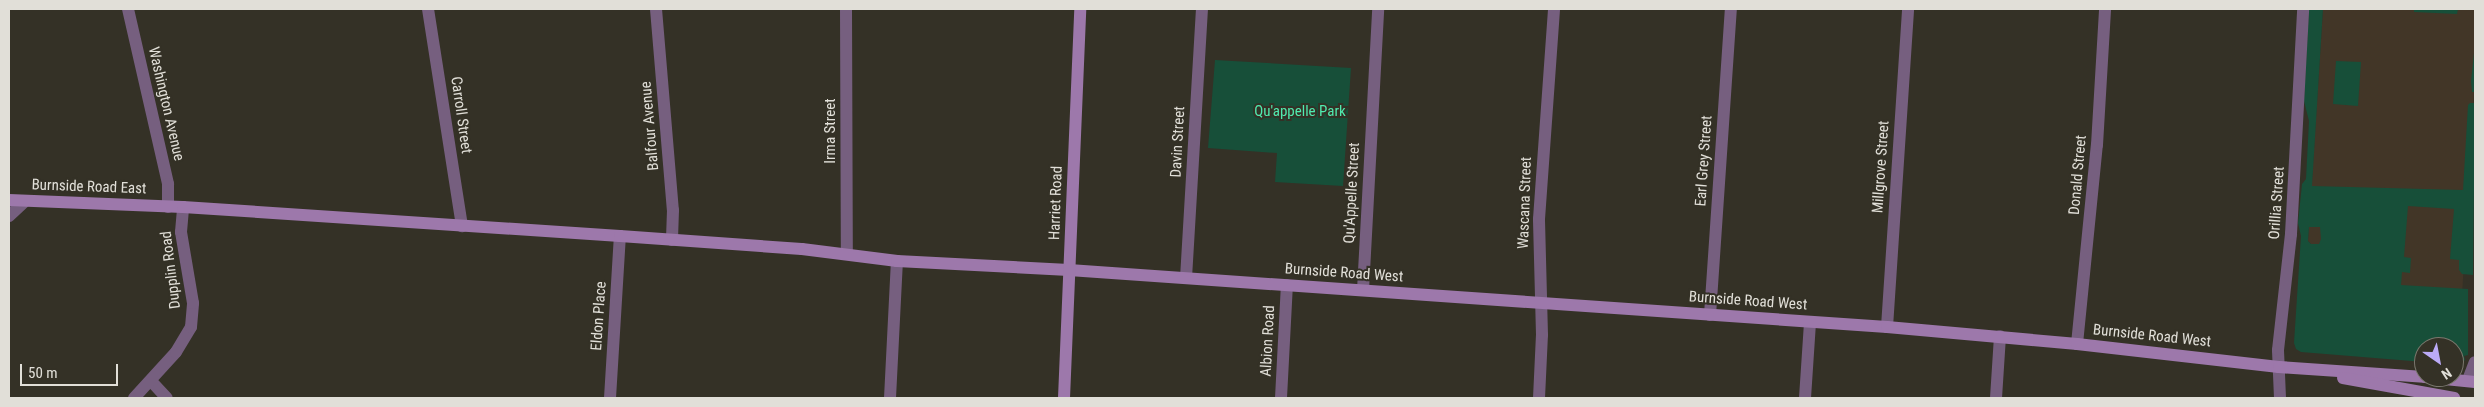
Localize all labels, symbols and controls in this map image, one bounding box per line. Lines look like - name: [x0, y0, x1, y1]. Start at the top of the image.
- street label: Washington Avenue: [144, 45, 188, 163]
- street label: Carroll Street: [447, 75, 475, 155]
- street label: Balfour Avenue: [637, 81, 663, 171]
- street label: Irma Street: [822, 98, 840, 164]
- park label: Qu'appelle Park: [1254, 103, 1346, 121]
- street label: Davin Street: [1167, 106, 1189, 178]
- street label: Earl Grey Street: [1692, 115, 1716, 207]
- street label: Millgrove Street: [1869, 120, 1893, 214]
- street label: Donald Street: [2066, 134, 2090, 216]
- street label: Qu'Appelle Street: [1340, 142, 1364, 244]
- street label: Wascana Street: [1514, 157, 1536, 249]
- street label: Harriet Road: [1046, 166, 1066, 240]
- street label: Orillia Street: [2265, 166, 2289, 240]
- street label: Burnside Road East: [31, 176, 147, 198]
- street label: Dupplin Road: [157, 230, 185, 310]
- street label: Burnside Road West: [1284, 260, 1404, 286]
- street label: Eldon Place: [588, 281, 610, 351]
- street label: Burnside Road West: [1688, 288, 1808, 314]
- street label: Albion Road: [1257, 305, 1279, 377]
- street label: Burnside Road West: [2092, 321, 2212, 351]
- north arrow: [2414, 337, 2464, 387]
- scale bar: [22, 354, 120, 386]
- text: 50 m: [28, 364, 58, 382]
- text: N: [2439, 365, 2455, 383]

